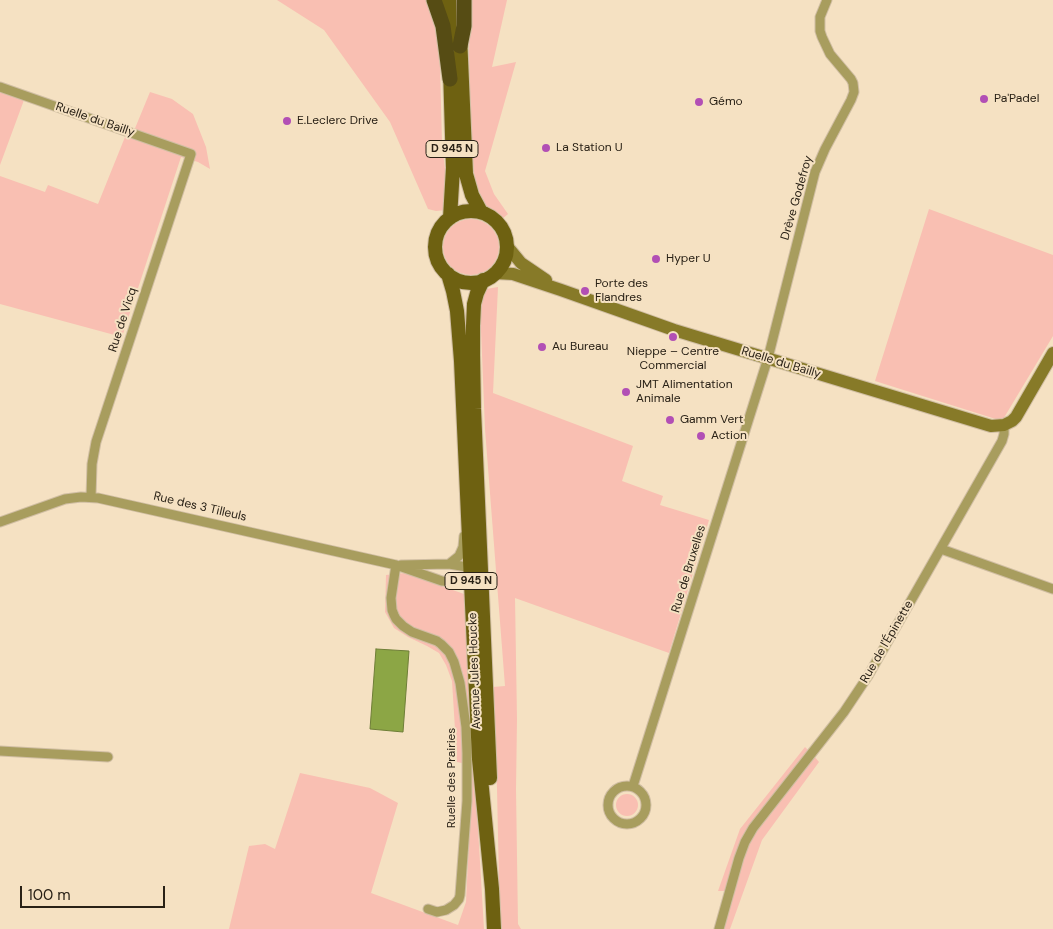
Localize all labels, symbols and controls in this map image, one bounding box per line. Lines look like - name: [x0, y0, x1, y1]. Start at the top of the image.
- place label: Pa'Padel: [994, 92, 1039, 106]
- marker: Pa'Padel: [978, 93, 990, 105]
- place label: Gémo: [709, 95, 743, 109]
- marker: Gémo: [693, 96, 705, 108]
- street label: Ruelle du Bailly: [54, 100, 136, 140]
- place label: E.Leclerc Drive: [297, 114, 378, 128]
- marker: E.Leclerc Drive: [281, 115, 293, 127]
- road number: D 945 N: [426, 140, 478, 158]
- place label: La Station U: [556, 141, 623, 155]
- marker: La Station U: [540, 142, 552, 154]
- street label: Drève Godefroy: [778, 154, 816, 242]
- place label: Hyper U: [666, 252, 711, 266]
- marker: Hyper U: [650, 253, 662, 265]
- place label: Porte des Flandres: [595, 277, 648, 305]
- marker: Porte des Flandres: [579, 285, 591, 297]
- street label: Rue de Vicq: [106, 286, 140, 354]
- marker: Nieppe – Centre Commercial: [667, 331, 679, 343]
- place label: Au Bureau: [552, 340, 608, 354]
- marker: Au Bureau: [536, 341, 548, 353]
- street label: Ruelle du Bailly: [739, 344, 823, 382]
- place label: Nieppe – Centre Commercial: [627, 345, 719, 373]
- place label: JMT Alimentation Animale: [636, 378, 733, 406]
- marker: JMT Alimentation Animale: [620, 386, 632, 398]
- place label: Gamm Vert: [680, 413, 743, 427]
- marker: Gamm Vert: [664, 414, 676, 426]
- place label: Action: [711, 429, 747, 443]
- marker: Action: [695, 430, 707, 442]
- street label: Rue des 3 Tilleuls: [152, 489, 248, 525]
- street label: Rue de Bruxelles: [669, 523, 709, 615]
- road number: D 945 N: [445, 572, 497, 590]
- street label: Rue de l'Épinette: [858, 598, 916, 686]
- street label: Avenue Jules Houcke: [466, 612, 484, 730]
- street label: Ruelle des Prairies: [445, 728, 459, 828]
- scale bar: [22, 876, 168, 908]
- text: 100 m: [28, 885, 71, 905]

